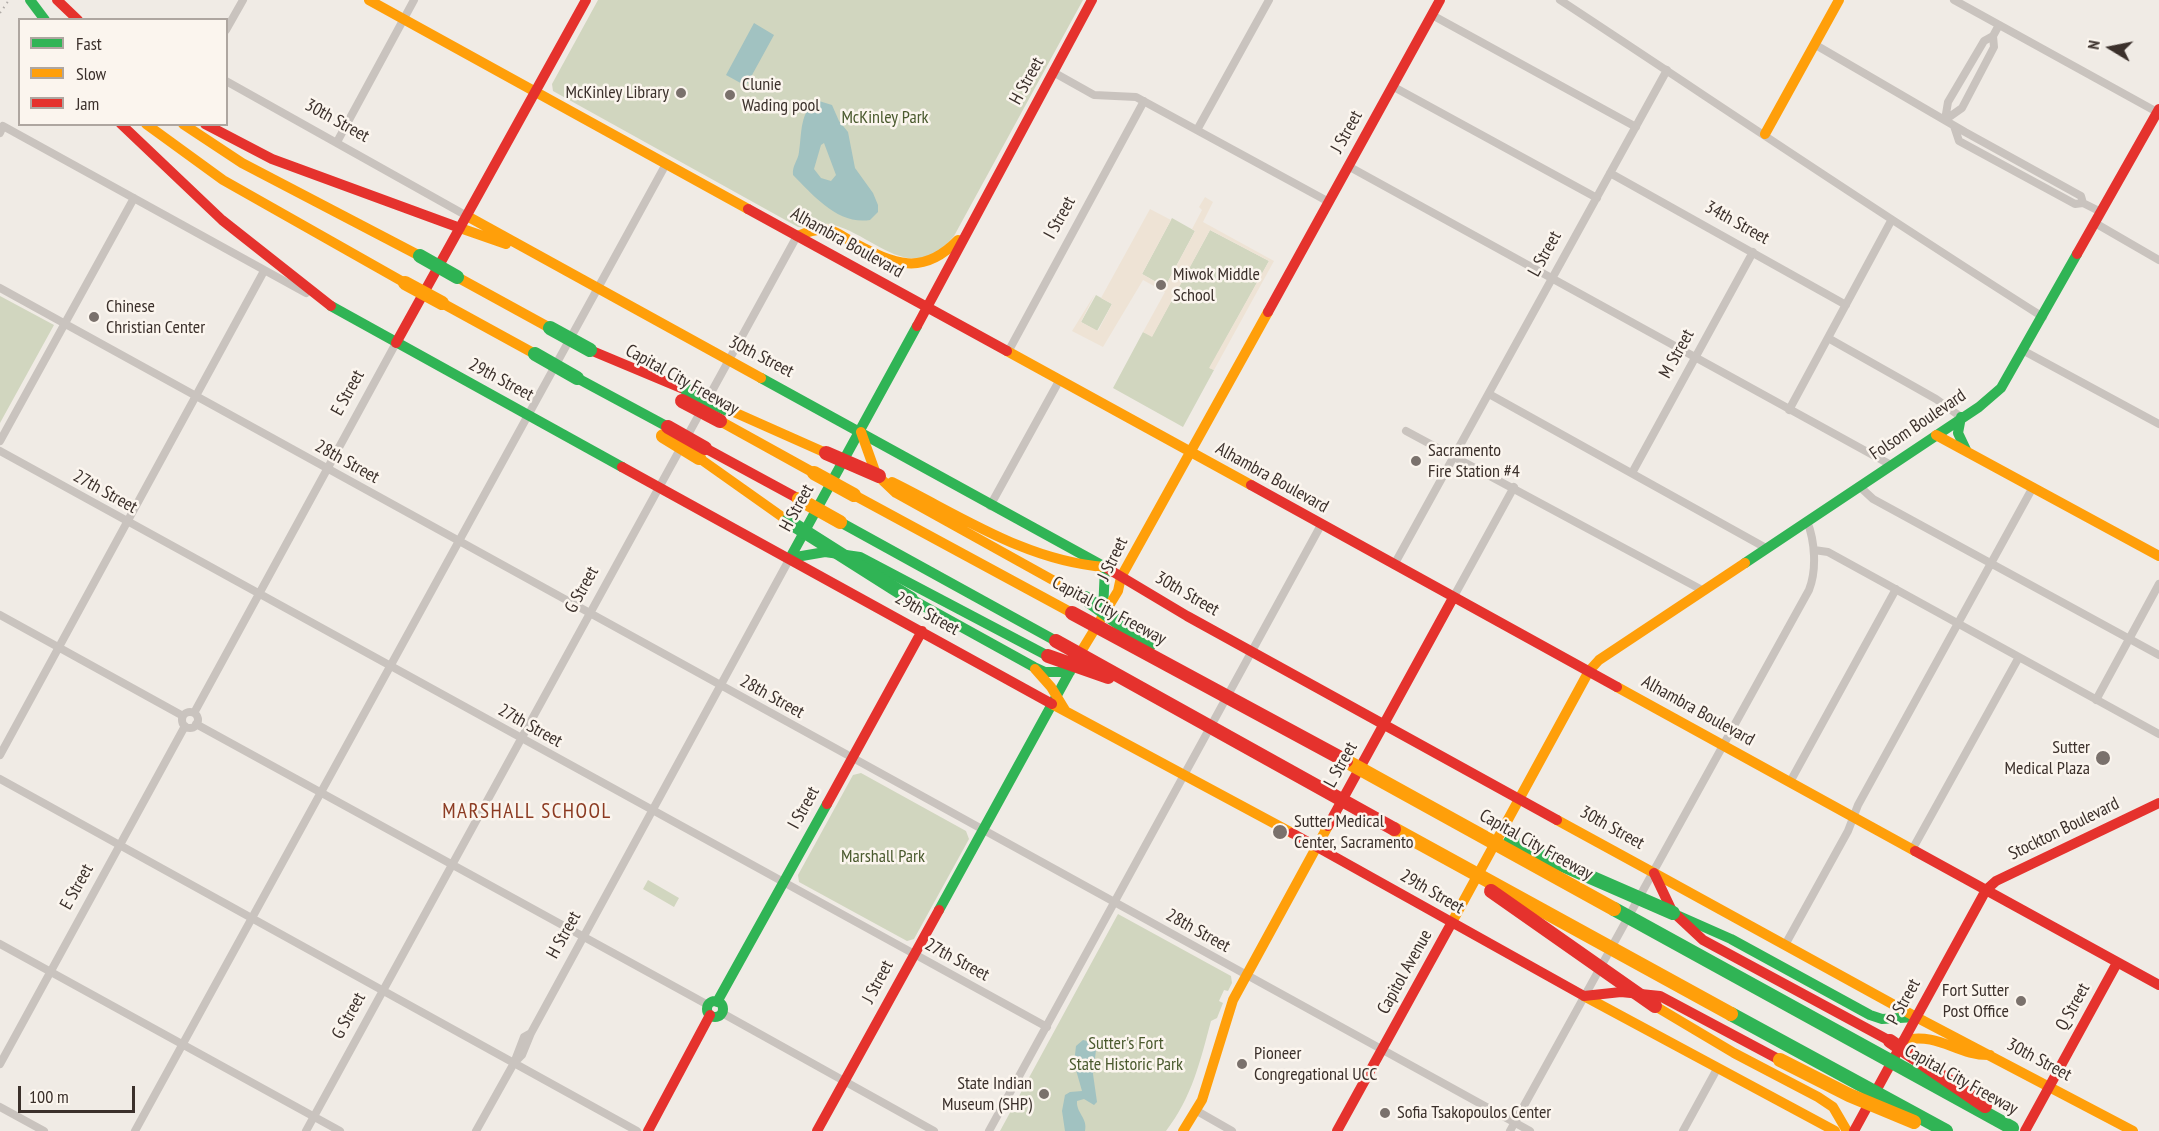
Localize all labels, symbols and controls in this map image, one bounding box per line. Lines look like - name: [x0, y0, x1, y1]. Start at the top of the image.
- legend: [18, 18, 228, 126]
- north arrow: [2081, 18, 2141, 78]
- text: Fast: [76, 32, 102, 55]
- text: N: [2083, 39, 2104, 51]
- street label: H Street: [1005, 54, 1049, 108]
- text: Slow: [76, 62, 106, 85]
- place label: Clunie Wading pool: [742, 74, 819, 116]
- place label: McKinley Library: [566, 82, 669, 104]
- marker: McKinley Library: [674, 86, 688, 100]
- marker: Clunie Wading pool: [723, 88, 737, 102]
- text: Jam: [76, 92, 99, 115]
- street label: 30th Street: [301, 95, 373, 147]
- park label: McKinley Park: [841, 107, 929, 129]
- street label: J Street: [1327, 107, 1367, 157]
- street label: I Street: [1040, 193, 1080, 243]
- street label: 34th Street: [1701, 197, 1773, 249]
- street label: Alhambra Boulevard: [787, 203, 907, 283]
- street label: L Street: [1524, 228, 1566, 280]
- place label: Miwok Middle School: [1173, 264, 1260, 306]
- marker: Miwok Middle School: [1154, 278, 1168, 292]
- place label: Chinese Christian Center: [106, 296, 205, 338]
- marker: Chinese Christian Center: [87, 310, 101, 324]
- street label: M Street: [1655, 326, 1699, 382]
- street label: 30th Street: [725, 331, 797, 383]
- street label: Capital City Freeway: [622, 340, 742, 420]
- street label: 29th Street: [465, 354, 537, 406]
- street label: E Street: [327, 366, 369, 420]
- street label: Folsom Boulevard: [1866, 385, 1970, 465]
- street label: 28th Street: [311, 436, 383, 488]
- street label: Alhambra Boulevard: [1212, 438, 1332, 518]
- place label: Sacramento Fire Station #4: [1428, 440, 1520, 482]
- marker: Sacramento Fire Station #4: [1409, 454, 1423, 468]
- street label: 27th Street: [69, 466, 141, 518]
- street label: H Street: [775, 481, 819, 535]
- street label: J Street: [1093, 534, 1133, 584]
- street label: G Street: [560, 563, 604, 617]
- street label: 30th Street: [1151, 567, 1223, 621]
- street label: Capital City Freeway: [1048, 572, 1170, 650]
- street label: 29th Street: [891, 588, 963, 640]
- street label: 28th Street: [736, 671, 808, 723]
- street label: Alhambra Boulevard: [1638, 671, 1758, 751]
- street label: 27th Street: [494, 700, 566, 752]
- place label: Sutter Medical Plaza: [2005, 737, 2090, 780]
- street label: L Street: [1320, 739, 1362, 791]
- marker: Sutter Medical Plaza: [2094, 749, 2112, 767]
- street label: I Street: [784, 783, 824, 833]
- street label: Stockton Boulevard: [2005, 793, 2123, 865]
- district label: MARSHALL SCHOOL: [442, 799, 612, 825]
- street label: 30th Street: [1576, 802, 1648, 854]
- street label: Capital City Freeway: [1476, 805, 1596, 885]
- place label: Sutter Medical Center, Sacramento: [1294, 811, 1414, 854]
- marker: Sutter Medical Center, Sacramento: [1271, 823, 1289, 841]
- park label: Marshall Park: [841, 846, 925, 868]
- street label: E Street: [56, 860, 98, 914]
- street label: 29th Street: [1396, 865, 1468, 919]
- street label: 28th Street: [1162, 905, 1234, 957]
- street label: H Street: [542, 908, 586, 962]
- street label: Capitol Avenue: [1373, 926, 1437, 1018]
- street label: 27th Street: [921, 934, 993, 986]
- street label: J Street: [858, 957, 898, 1007]
- street label: P Street: [1883, 975, 1925, 1029]
- street label: Q Street: [2051, 979, 2095, 1035]
- place label: Fort Sutter Post Office: [1942, 980, 2009, 1022]
- street label: G Street: [327, 989, 371, 1043]
- marker: Fort Sutter Post Office: [2014, 994, 2028, 1008]
- park label: Sutter's Fort State Historic Park: [1069, 1033, 1183, 1076]
- street label: 30th Street: [2003, 1034, 2075, 1086]
- street label: Capital City Freeway: [1901, 1040, 2021, 1120]
- place label: Pioneer Congregational UCC: [1254, 1043, 1378, 1086]
- marker: Pioneer Congregational UCC: [1235, 1057, 1249, 1071]
- place label: State Indian Museum (SHP): [942, 1073, 1032, 1116]
- scale bar: [21, 1074, 138, 1112]
- text: 100 m: [29, 1085, 69, 1108]
- marker: State Indian Museum (SHP): [1037, 1087, 1051, 1101]
- place label: Sofia Tsakopoulos Center: [1397, 1102, 1551, 1124]
- marker: Sofia Tsakopoulos Center: [1378, 1106, 1392, 1120]

